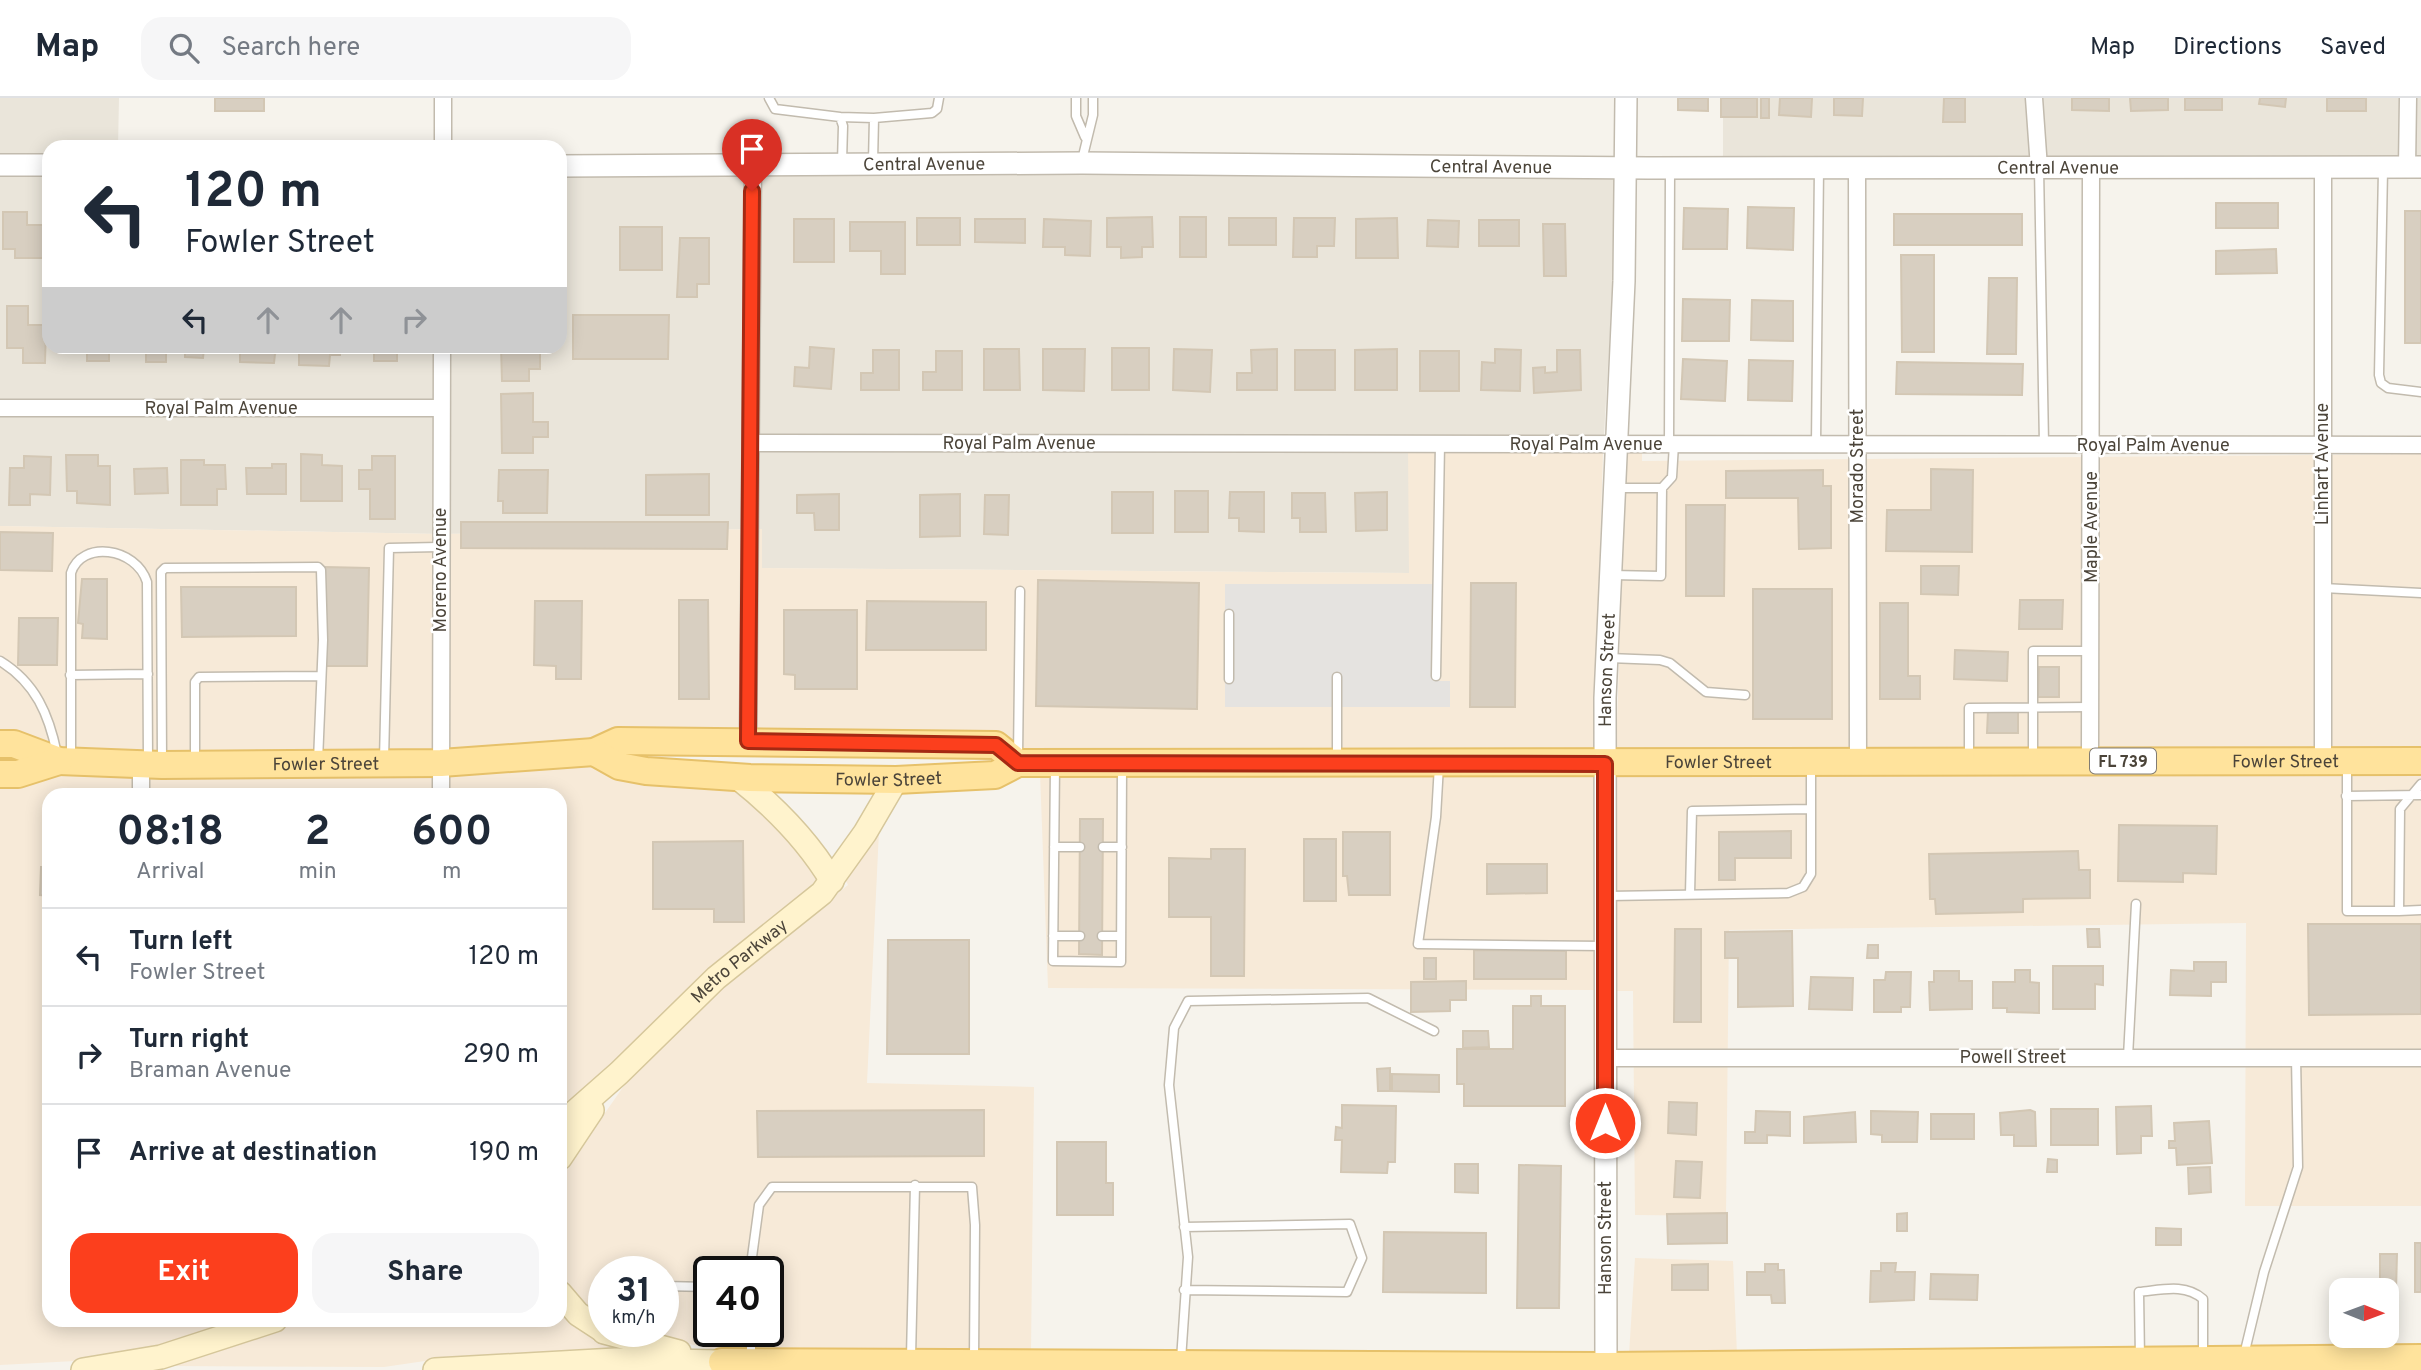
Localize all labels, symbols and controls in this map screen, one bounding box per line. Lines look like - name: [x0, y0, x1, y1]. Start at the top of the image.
- search box: [141, 17, 631, 80]
- text: Map: [35, 27, 99, 69]
- icon: search: [165, 29, 203, 67]
- text: Search here: [221, 32, 360, 65]
- text: Map: [2090, 33, 2135, 63]
- text: Directions: [2173, 33, 2282, 63]
- text: Saved: [2320, 33, 2386, 63]
- pin: [722, 119, 782, 191]
- icon: arrive: [733, 130, 771, 168]
- street label: Central Avenue: [863, 154, 985, 177]
- street label: Central Avenue: [1430, 156, 1552, 180]
- street label: Central Avenue: [1997, 157, 2119, 181]
- text: 120 m: [185, 163, 322, 225]
- icon: left: [70, 168, 161, 259]
- text: Fowler Street: [185, 224, 375, 264]
- icon: left: [176, 301, 214, 339]
- icon: ahead: [249, 301, 287, 339]
- icon: ahead: [322, 301, 360, 339]
- icon: right: [395, 301, 433, 339]
- street label: Royal Palm Avenue: [144, 398, 298, 421]
- street label: Linhart Avenue: [2312, 403, 2335, 525]
- street label: Morado Street: [1847, 409, 1870, 523]
- street label: Royal Palm Avenue: [942, 433, 1096, 456]
- street label: Royal Palm Avenue: [1509, 434, 1663, 457]
- street label: Royal Palm Avenue: [2076, 435, 2230, 458]
- street label: Maple Avenue: [2081, 471, 2104, 583]
- street label: Moreno Avenue: [430, 507, 453, 633]
- street label: Hanson Street: [1595, 613, 1622, 727]
- road number: FL 739: [2090, 748, 2156, 774]
- street label: Fowler Street: [2232, 751, 2339, 774]
- street label: Fowler Street: [1665, 752, 1772, 775]
- street label: Fowler Street: [272, 753, 379, 777]
- street label: Fowler Street: [835, 768, 943, 793]
- text: 08:18: [117, 807, 224, 860]
- text: 2: [305, 807, 330, 860]
- text: 600: [411, 807, 492, 860]
- text: Arrival: [136, 858, 205, 887]
- text: min: [298, 858, 337, 887]
- text: m: [442, 858, 462, 887]
- street label: Metro Parkway: [687, 915, 793, 1009]
- text: Turn left: [129, 926, 233, 959]
- icon: left: [70, 938, 108, 976]
- text: 120 m: [469, 941, 539, 974]
- text: Fowler Street: [129, 959, 265, 988]
- text: Turn right: [129, 1024, 249, 1057]
- icon: right: [70, 1036, 108, 1074]
- text: 290 m: [463, 1039, 539, 1072]
- street label: Powell Street: [1960, 1047, 2066, 1070]
- text: Braman Avenue: [129, 1057, 291, 1086]
- position arrow: [1568, 1086, 1642, 1160]
- icon: arrive: [70, 1134, 108, 1172]
- text: Arrive at destination: [129, 1137, 377, 1170]
- text: 190 m: [469, 1137, 539, 1170]
- street label: Hanson Street: [1595, 1181, 1618, 1295]
- button: Exit: [70, 1233, 298, 1313]
- button: Share: [312, 1233, 539, 1313]
- speed limit sign: 40: [693, 1256, 784, 1347]
- text: 31: [616, 1270, 651, 1314]
- north arrow: [2329, 1278, 2399, 1348]
- map controls: [2329, 1278, 2399, 1348]
- text: km/h: [612, 1307, 655, 1330]

